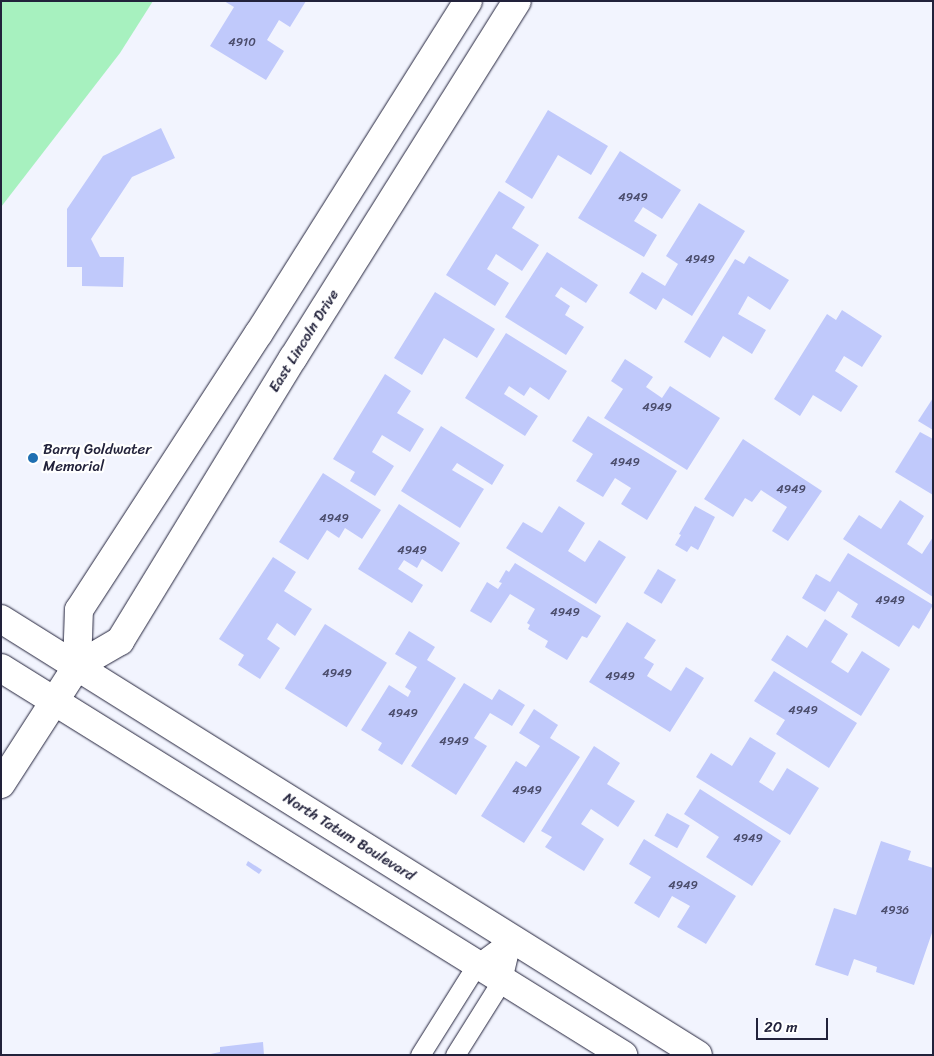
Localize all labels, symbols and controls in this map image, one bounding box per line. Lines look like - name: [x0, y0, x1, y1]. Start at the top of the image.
- house number: 4910: [228, 36, 256, 50]
- house number: 4949: [618, 191, 648, 205]
- house number: 4949: [685, 253, 715, 267]
- street label: East Lincoln Drive: [265, 286, 343, 396]
- house number: 4949: [642, 401, 672, 415]
- place label: Barry Goldwater Memorial: [43, 440, 151, 475]
- marker: Barry Goldwater Memorial: [27, 452, 39, 464]
- house number: 4949: [610, 456, 640, 470]
- house number: 4949: [776, 483, 806, 497]
- house number: 4949: [319, 512, 349, 526]
- house number: 4949: [397, 544, 427, 558]
- house number: 4949: [875, 594, 905, 608]
- house number: 4949: [550, 606, 580, 620]
- house number: 4949: [322, 667, 352, 681]
- house number: 4949: [605, 670, 635, 684]
- house number: 4949: [788, 704, 818, 718]
- house number: 4949: [388, 707, 418, 721]
- house number: 4949: [439, 735, 469, 749]
- house number: 4949: [512, 784, 542, 798]
- street label: North Tatum Boulevard: [280, 789, 418, 885]
- house number: 4949: [733, 832, 763, 846]
- house number: 4949: [668, 879, 698, 893]
- house number: 4936: [881, 904, 909, 918]
- scale bar: [759, 1008, 832, 1040]
- text: 20 m: [764, 1014, 798, 1040]

